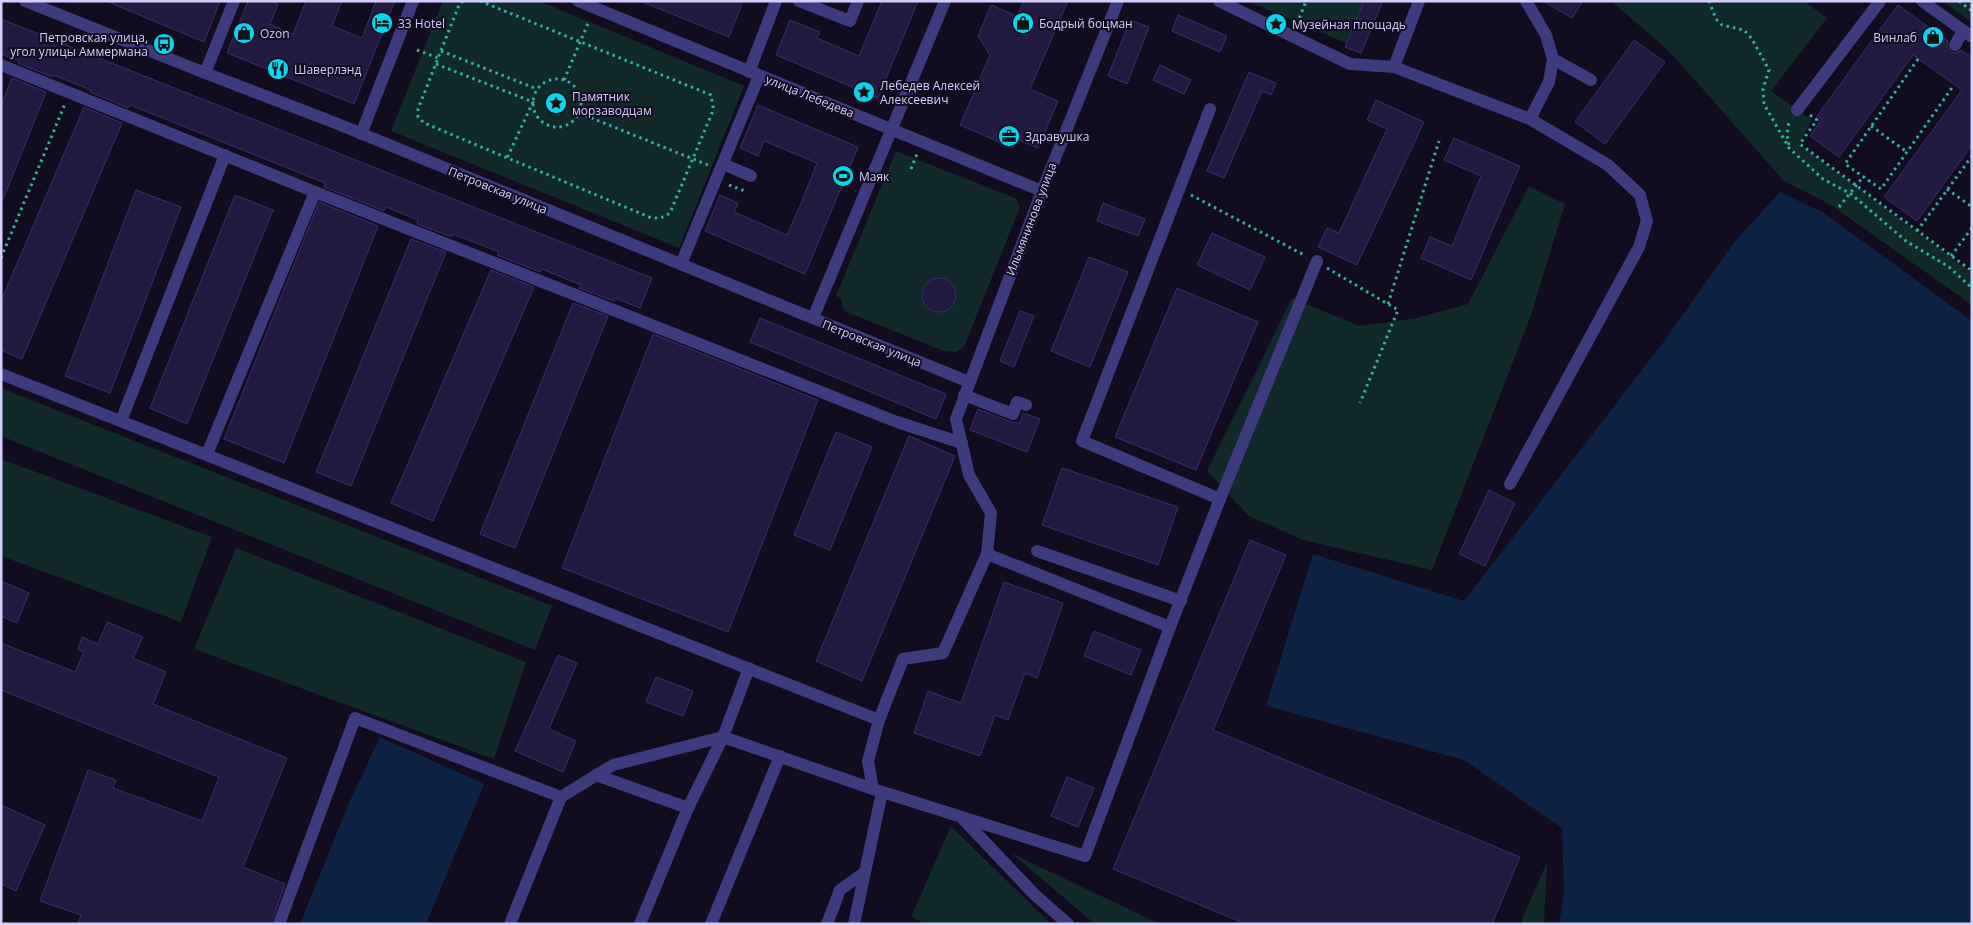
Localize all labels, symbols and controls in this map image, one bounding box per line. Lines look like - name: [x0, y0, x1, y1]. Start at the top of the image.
- hotel icon: 33 Hotel: [370, 11, 394, 35]
- shop icon: Бодрый боцман: [1011, 11, 1035, 35]
- place icon: Музейная площадь: [1264, 12, 1288, 36]
- place label: 33 Hotel: [398, 15, 445, 32]
- place label: Бодрый боцман: [1039, 15, 1133, 32]
- place label: Музейная площадь: [1292, 16, 1406, 33]
- shop icon: Ozon: [232, 21, 256, 45]
- place label: Ozon: [260, 25, 290, 42]
- shop icon: Винлаб: [1921, 25, 1945, 49]
- place label: Петровская улица, угол улицы Аммермана: [10, 29, 148, 60]
- place label: Винлаб: [1873, 29, 1917, 46]
- bus stop icon: Петровская улица, угол улицы Аммермана: [152, 32, 176, 56]
- restaurant icon: Шаверлэнд: [266, 57, 290, 81]
- place label: Шаверлэнд: [294, 61, 361, 78]
- street label: улица Лебедева: [763, 71, 857, 121]
- place label: Лебедев Алексей Алексеевич: [880, 77, 980, 108]
- place icon: Лебедев Алексей Алексеевич: [852, 80, 876, 104]
- place label: Памятник морзаводцам: [572, 88, 652, 119]
- place icon: Памятник морзаводцам: [544, 91, 568, 115]
- office icon: Здравушка: [997, 124, 1021, 148]
- place label: Здравушка: [1025, 128, 1089, 145]
- street label: Ильмянинова улица: [1002, 160, 1060, 278]
- street label: Петровская улица: [446, 162, 550, 218]
- sports icon: Маяк: [831, 164, 855, 188]
- place label: Маяк: [859, 168, 890, 185]
- street label: Петровская улица: [820, 315, 924, 371]

